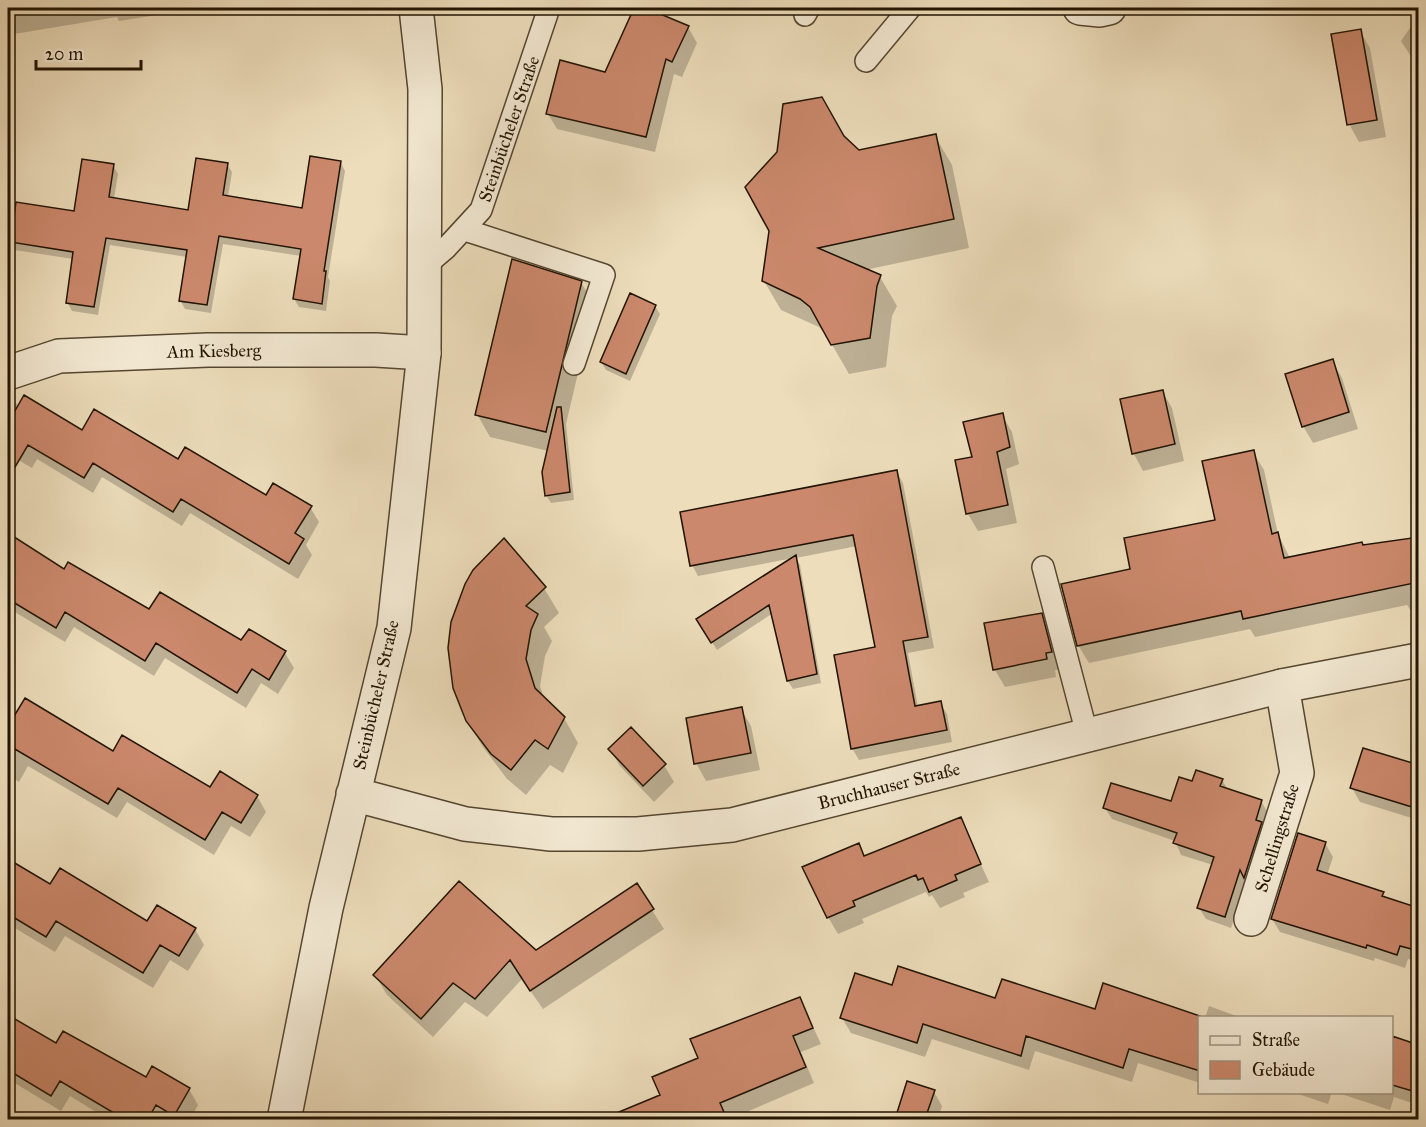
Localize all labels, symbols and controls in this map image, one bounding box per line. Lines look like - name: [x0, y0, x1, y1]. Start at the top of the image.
- scale bar: [36, 33, 141, 71]
- text: 20 m: [45, 43, 83, 65]
- street label: Steinbücheler Straße: [474, 53, 544, 205]
- street label: Am Kiesberg: [166, 339, 262, 364]
- street label: Steinbücheler Straße: [348, 618, 404, 772]
- street label: Bruchhauser Straße: [816, 758, 962, 814]
- street label: Schellingstraße: [1250, 781, 1305, 895]
- legend: [1198, 1016, 1393, 1094]
- text: Straße: [1252, 1029, 1300, 1051]
- text: Gebäude: [1252, 1059, 1315, 1081]

